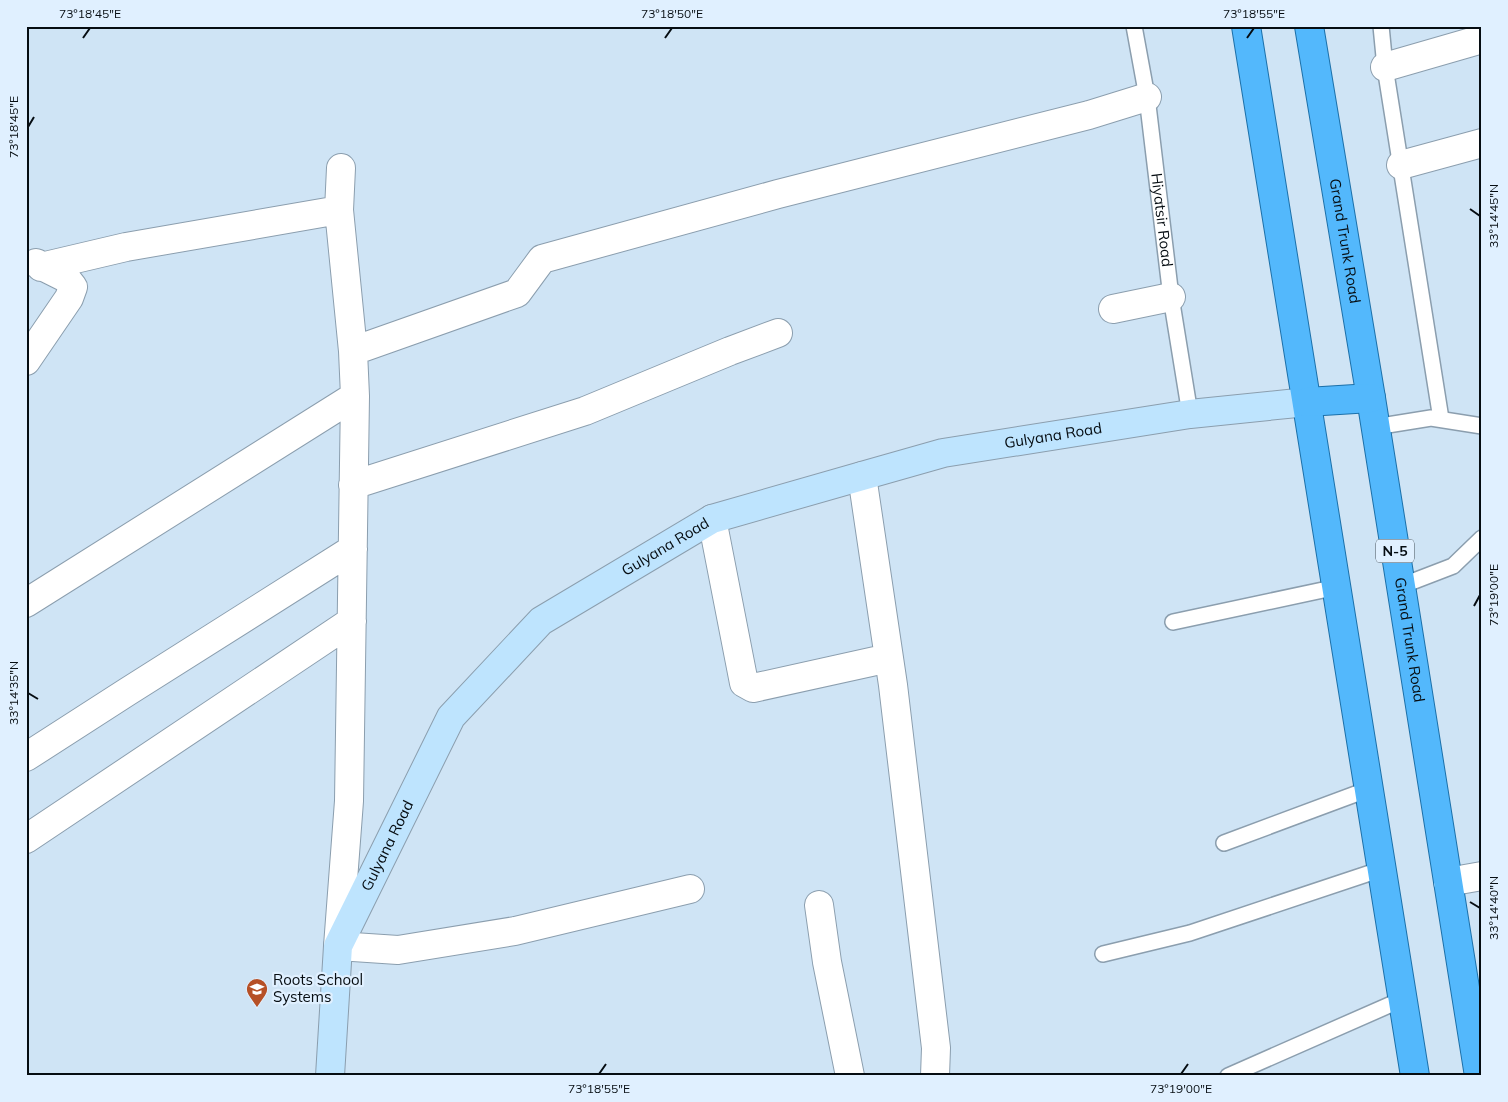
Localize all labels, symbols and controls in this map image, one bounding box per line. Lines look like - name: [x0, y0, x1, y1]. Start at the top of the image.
- text: 73°18'45"E: [59, 6, 121, 21]
- text: 73°18'50"E: [641, 6, 703, 21]
- text: 73°18'55"E: [1223, 6, 1285, 21]
- text: 73°18'45"E: [6, 96, 21, 158]
- street label: Hiyatsir Road: [1147, 172, 1177, 268]
- street label: Grand Trunk Road: [1326, 177, 1365, 305]
- text: 33°14'45"N: [1486, 184, 1501, 248]
- street label: Gulyana Road: [1003, 418, 1103, 452]
- street label: Gulyana Road: [618, 513, 712, 580]
- road number: N-5: [1376, 540, 1414, 562]
- text: 73°19'00"E: [1486, 564, 1501, 626]
- street label: Grand Trunk Road: [1391, 576, 1429, 704]
- text: 33°14'35"N: [6, 661, 21, 725]
- street label: Gulyana Road: [357, 797, 417, 894]
- text: 33°14'40"N: [1486, 876, 1501, 940]
- place label: Roots School Systems: [273, 970, 363, 1006]
- school or university icon: Roots School Systems: [245, 977, 269, 1008]
- text: 73°18'55"E: [568, 1081, 630, 1096]
- text: 73°19'00"E: [1150, 1081, 1212, 1096]

